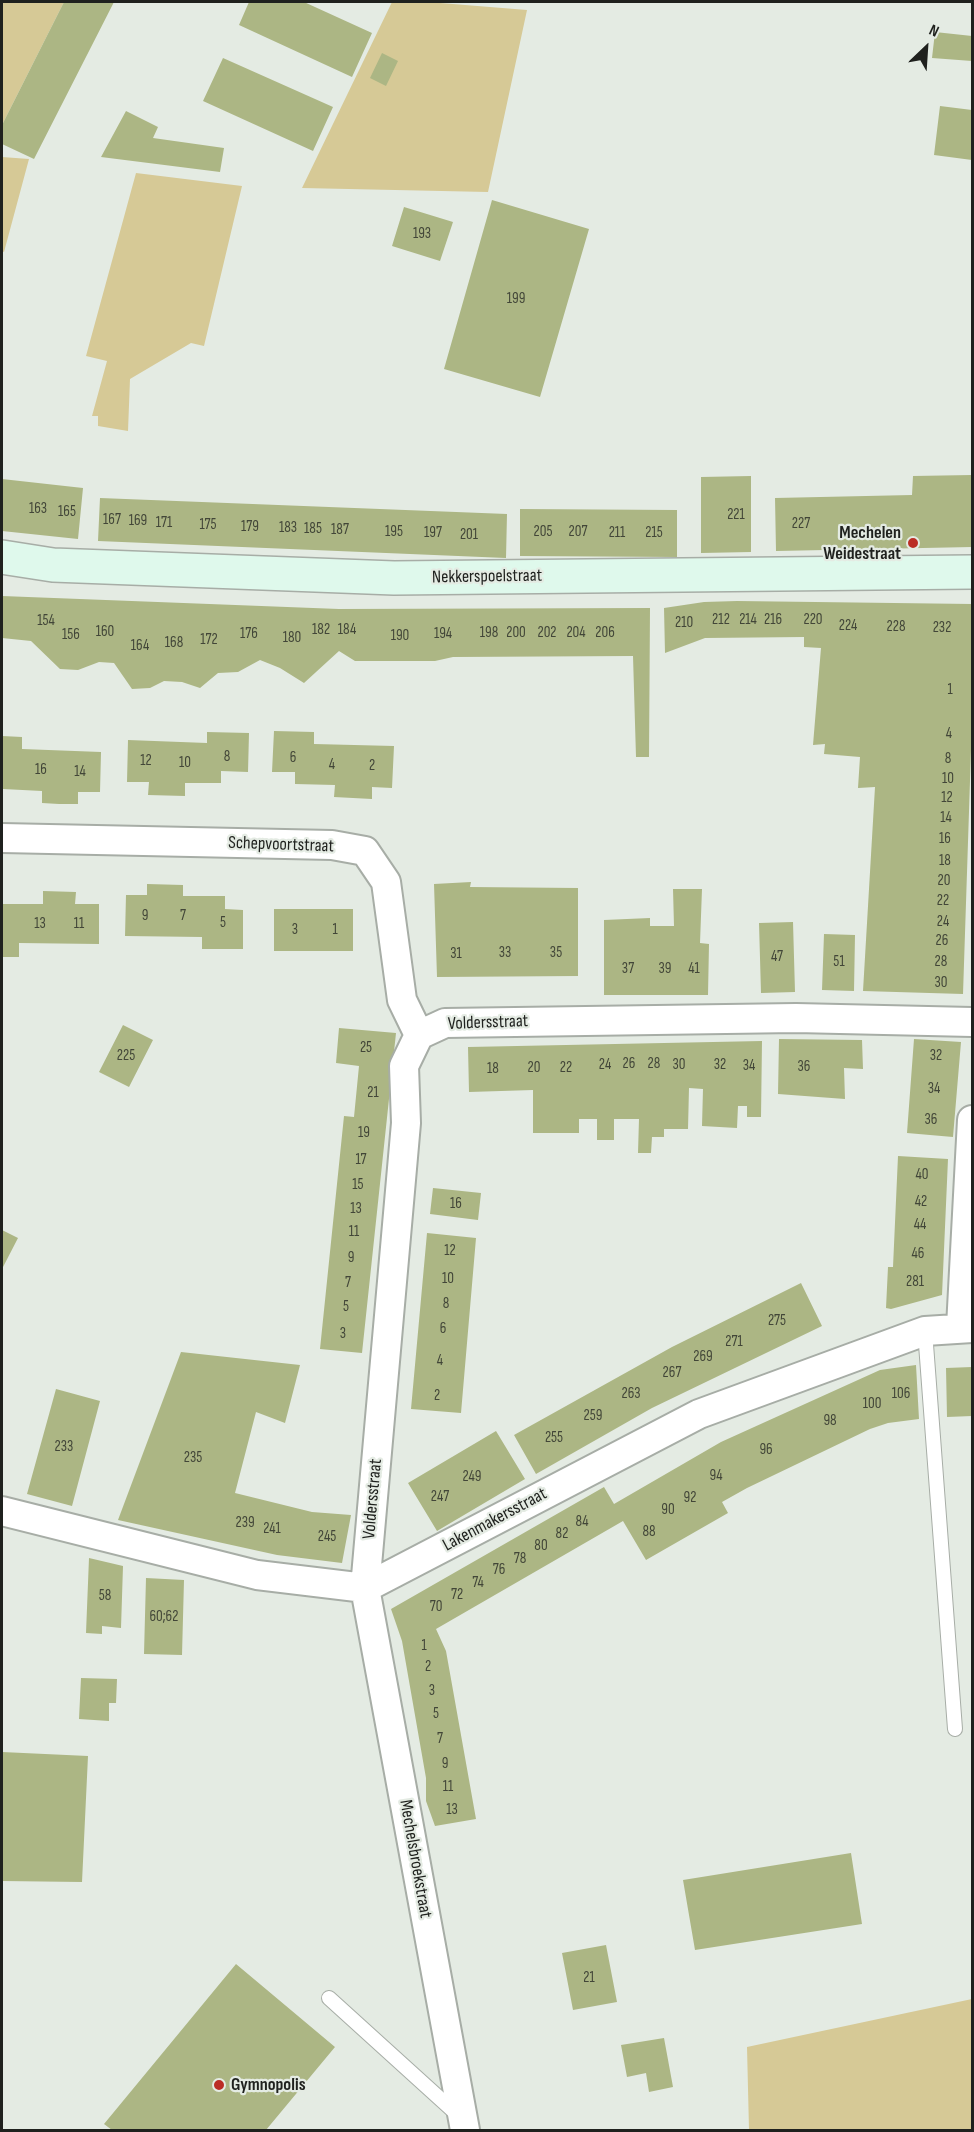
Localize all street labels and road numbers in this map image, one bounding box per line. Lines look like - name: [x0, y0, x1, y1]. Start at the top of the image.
- street label: Nekkerspoelstraat: [432, 565, 542, 589]
- street label: Schepvoortstraat: [228, 832, 334, 858]
- street label: Voldersstraat: [447, 1011, 529, 1035]
- street label: Voldersstraat: [359, 1458, 387, 1540]
- street label: Lakenmakersstraat: [439, 1484, 551, 1556]
- street label: Mechelsbroekstraat: [394, 1798, 436, 1920]

